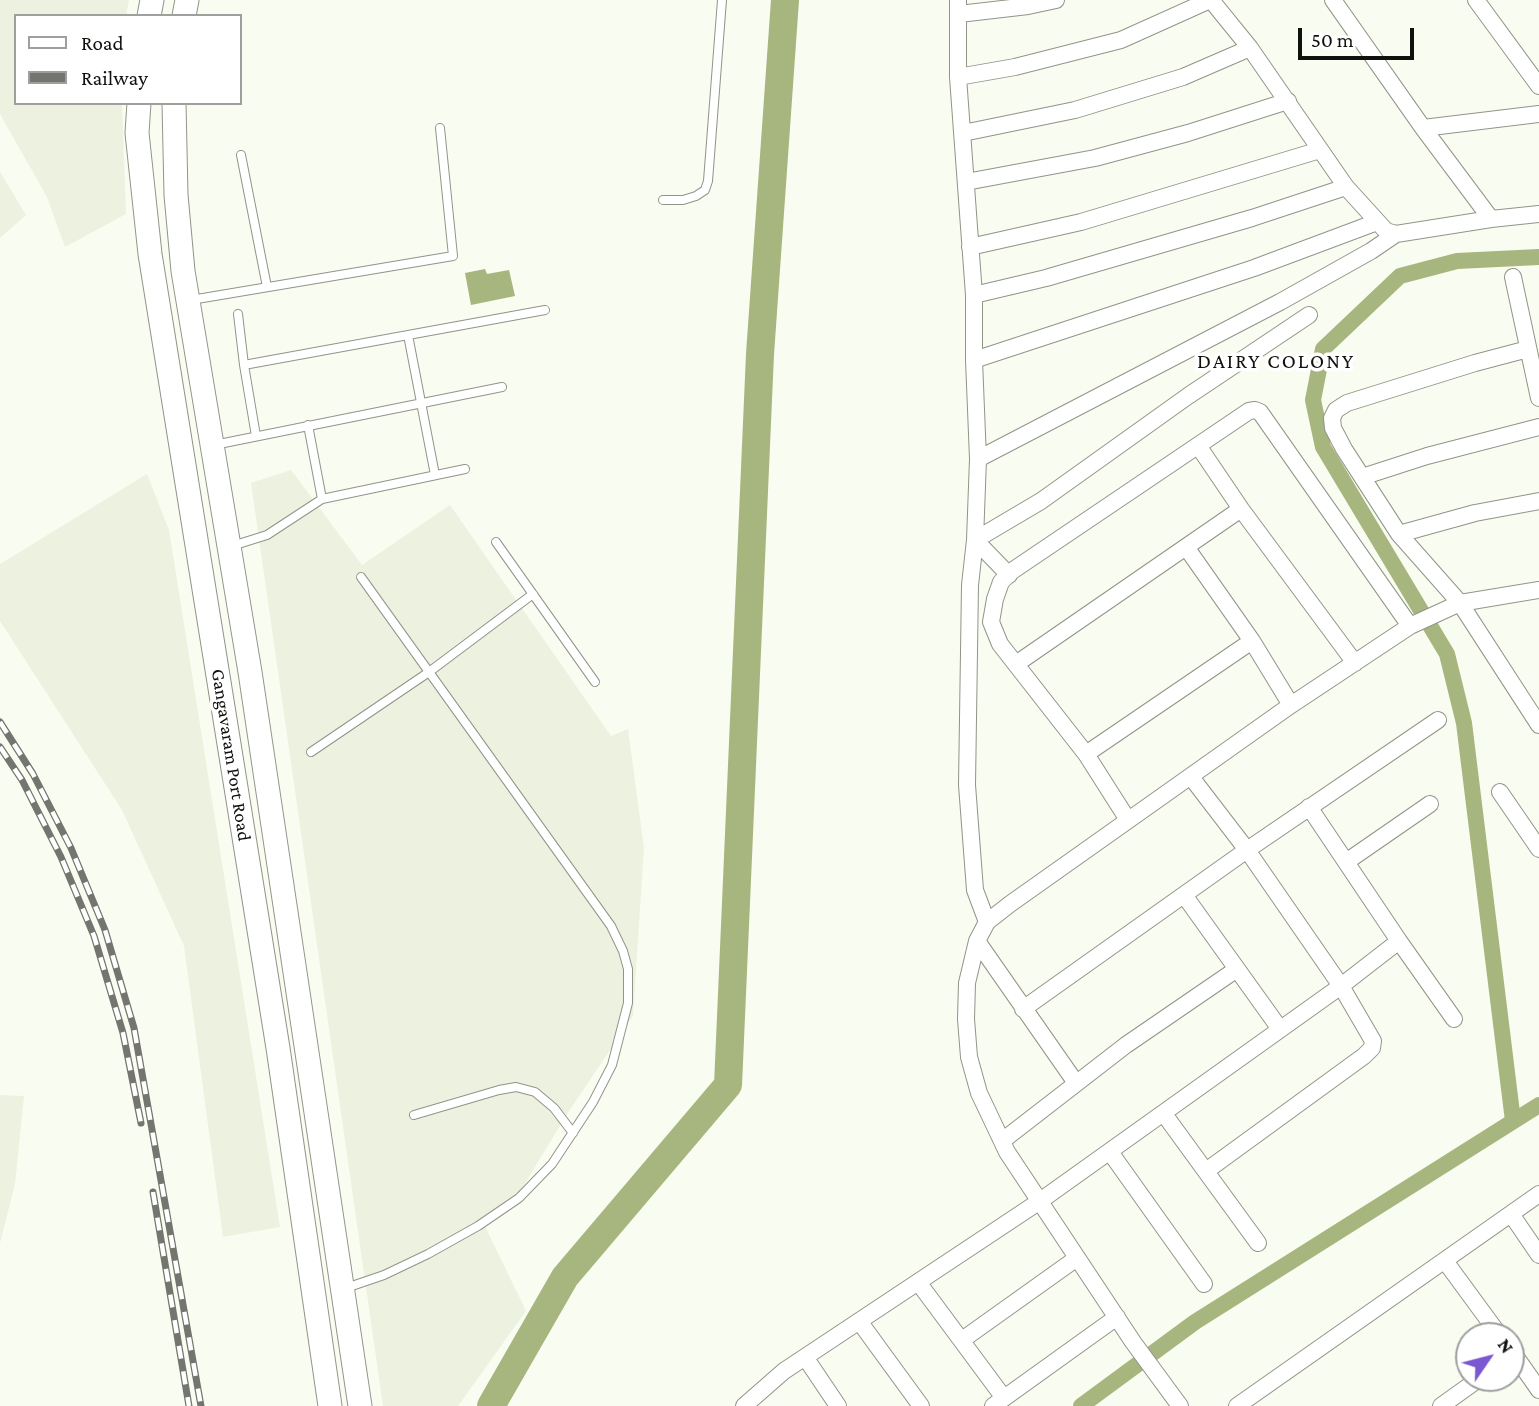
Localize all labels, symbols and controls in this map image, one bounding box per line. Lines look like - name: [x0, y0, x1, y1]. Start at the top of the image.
- legend: [14, 14, 242, 105]
- scale bar: [1301, 14, 1416, 58]
- text: 50 m: [1311, 28, 1354, 52]
- text: Road: [81, 31, 124, 55]
- text: Railway: [81, 66, 148, 90]
- district label: DAIRY COLONY: [1199, 349, 1353, 375]
- street label: Gangavaram Port Road: [206, 667, 256, 843]
- north arrow: [1455, 1322, 1525, 1392]
- text: N: [1494, 1334, 1518, 1357]

